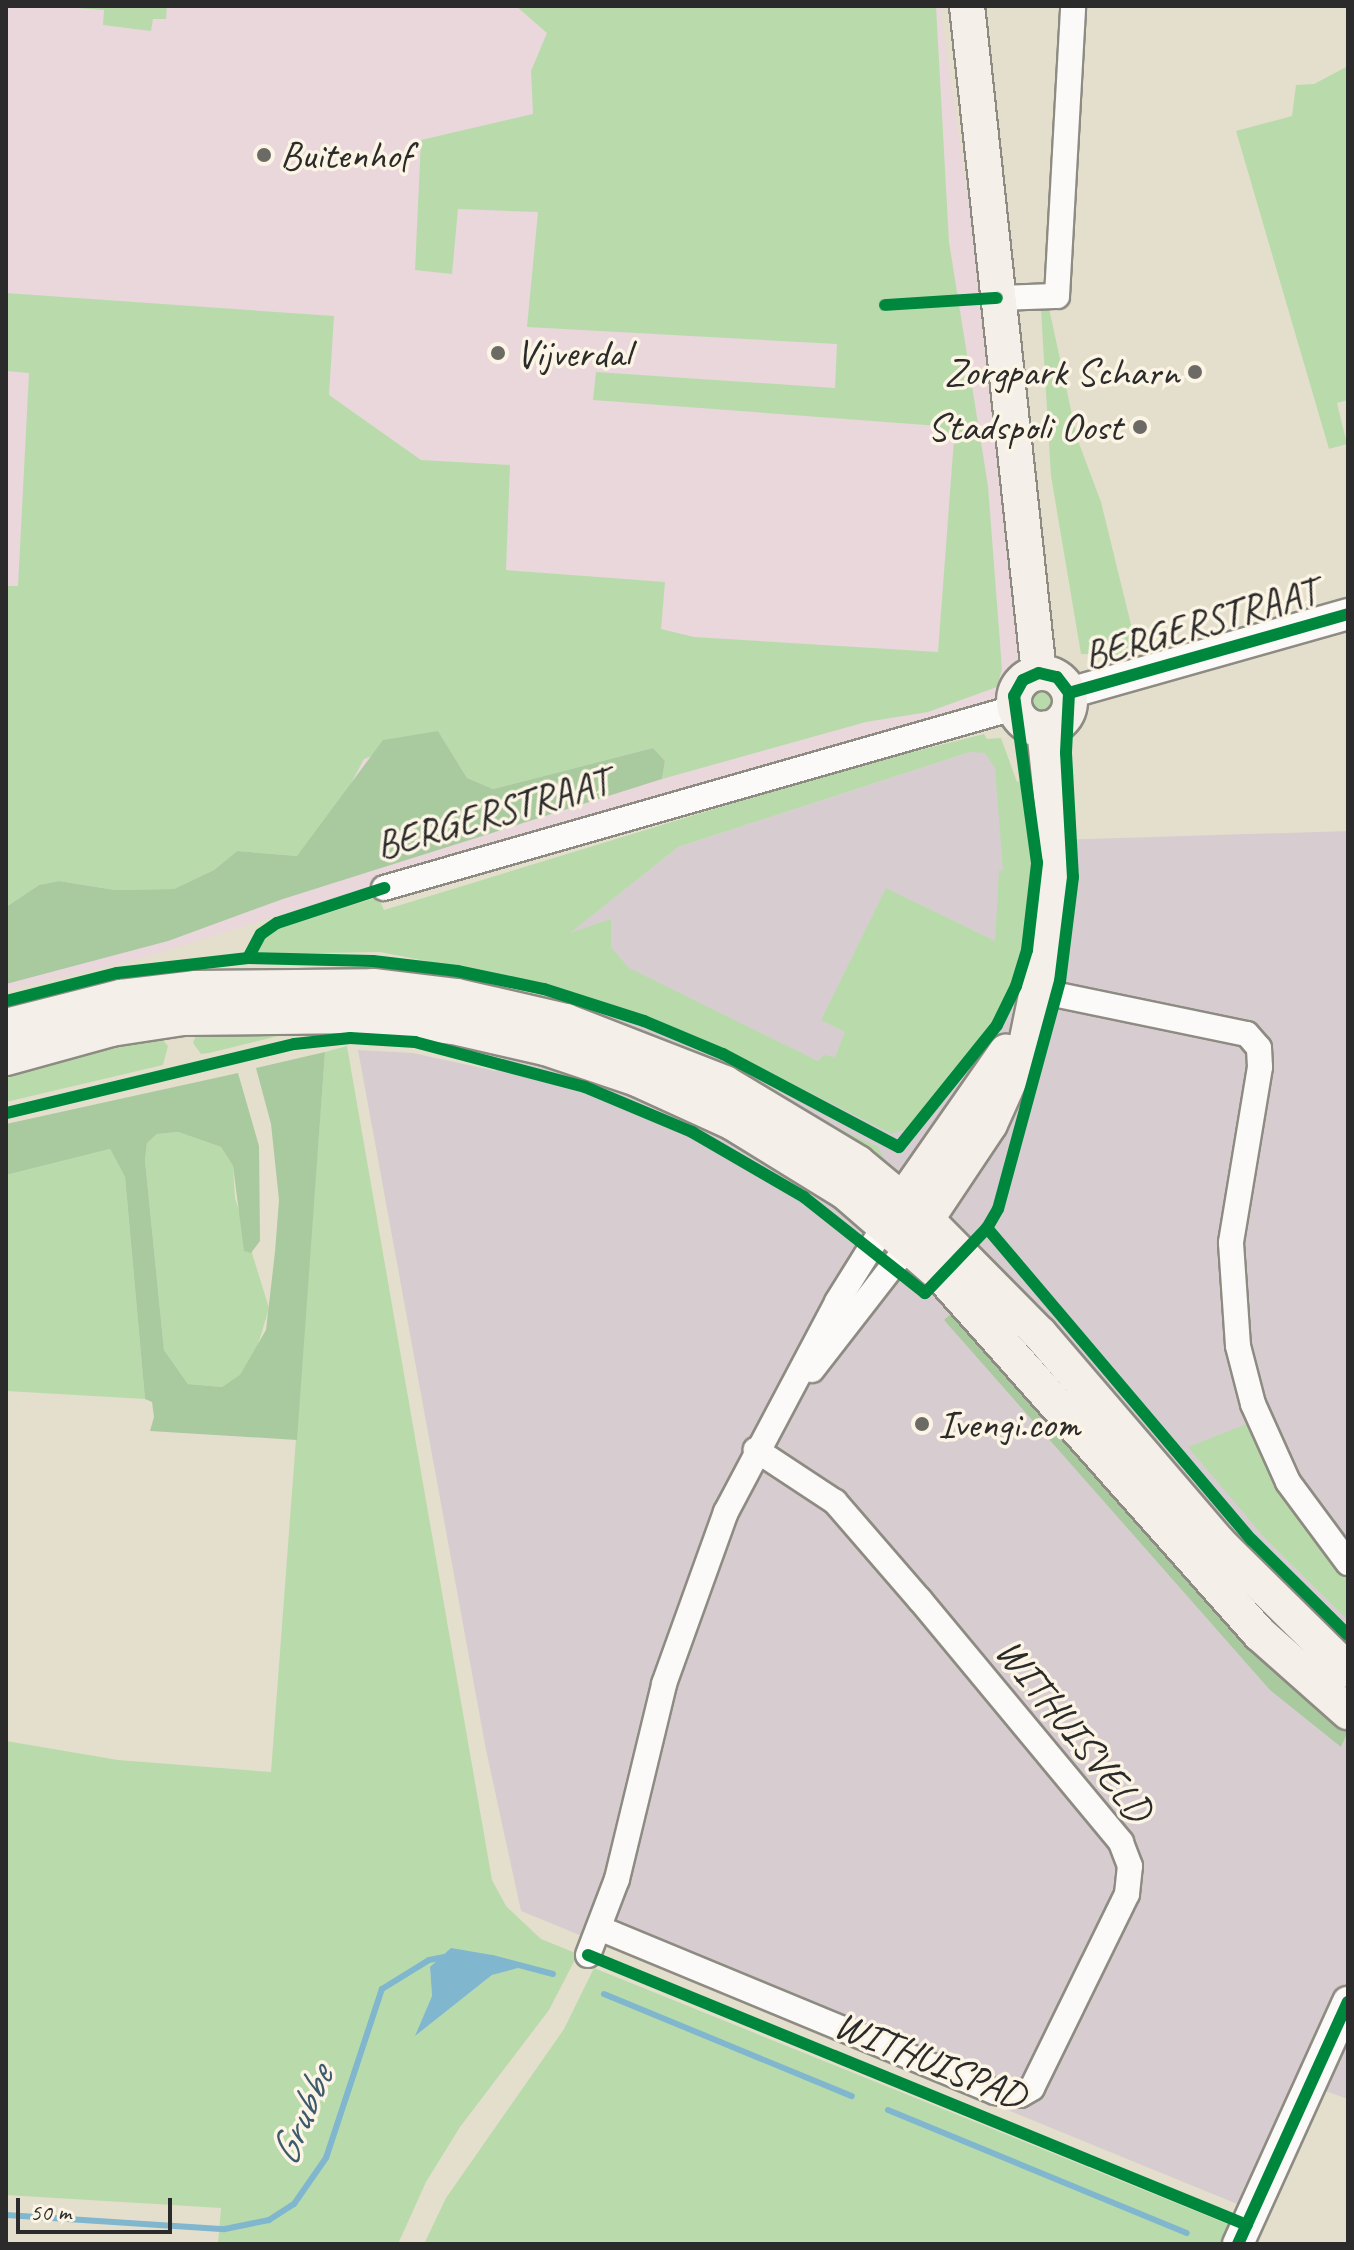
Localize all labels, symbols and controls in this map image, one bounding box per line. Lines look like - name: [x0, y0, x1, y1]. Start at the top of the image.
- place label: Buitenhof: [280, 131, 411, 179]
- marker: Buitenhof: [255, 146, 273, 164]
- place label: Vijverdal: [516, 329, 631, 377]
- marker: Vijverdal: [487, 342, 509, 364]
- place label: Zorgpark Scharn: [946, 348, 1179, 396]
- marker: Zorgpark Scharn: [1186, 363, 1204, 381]
- place label: Stadspoli Oost: [927, 403, 1122, 451]
- marker: Stadspoli Oost: [1129, 416, 1151, 438]
- street label: BERGERSTRAAT: [1078, 567, 1322, 679]
- street label: BERGERSTRAAT: [370, 757, 614, 869]
- place label: Ivengi.com: [938, 1400, 1080, 1448]
- marker: Ivengi.com: [913, 1415, 931, 1433]
- street label: WITHUISVELD: [985, 1629, 1163, 1831]
- street label: WITHUISPAD: [828, 2000, 1032, 2120]
- water label: Grubbe: [259, 2060, 345, 2172]
- scale bar: [20, 2182, 176, 2232]
- text: 50 m: [30, 2197, 71, 2227]

